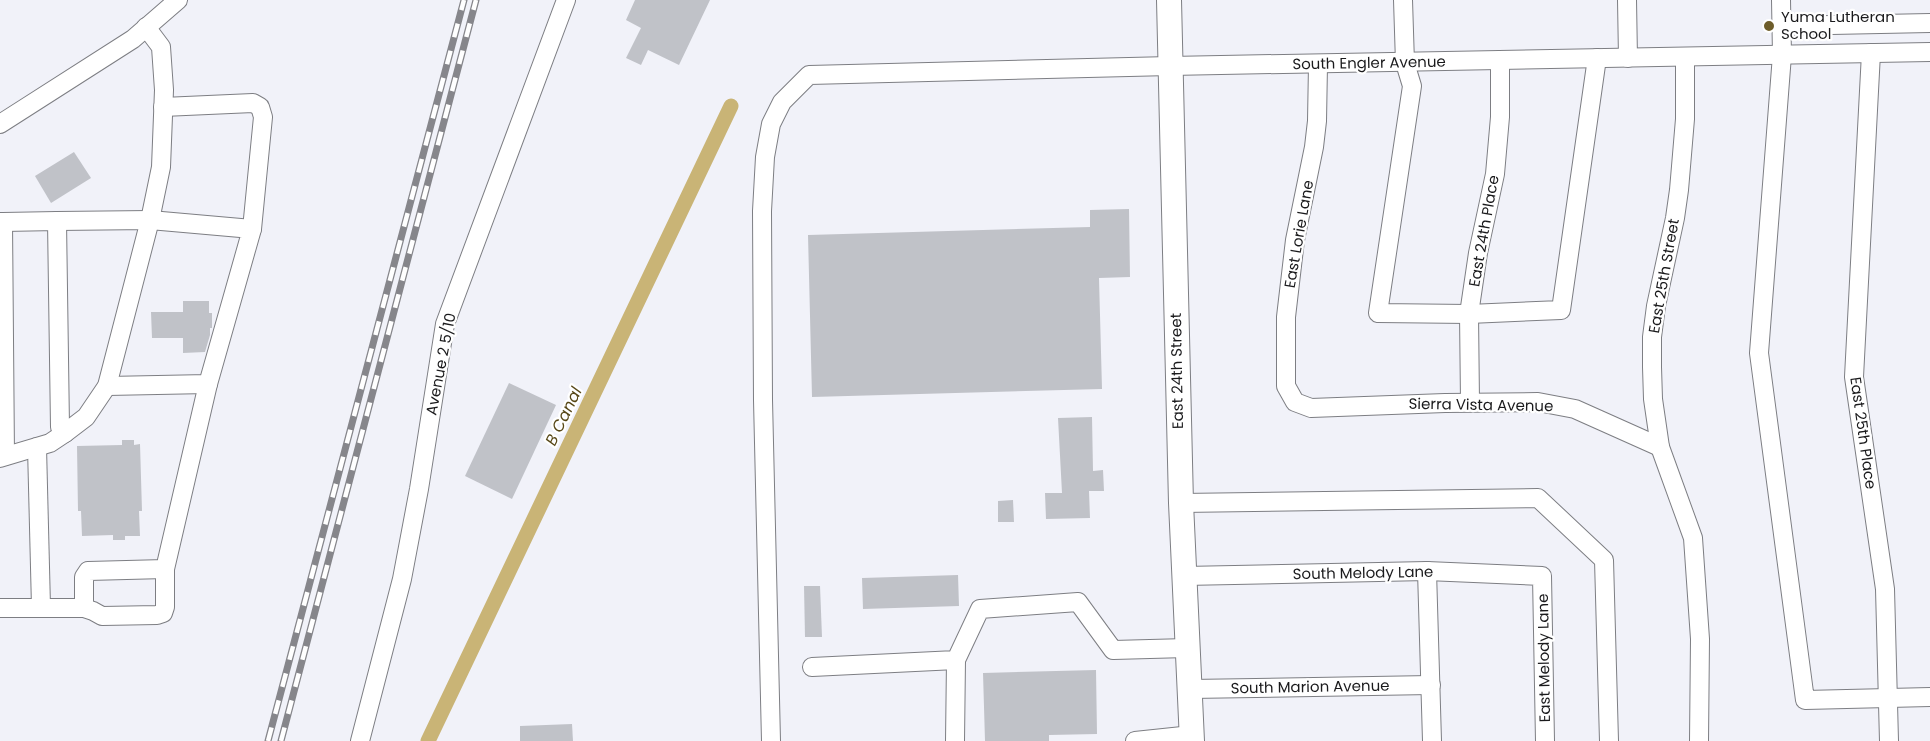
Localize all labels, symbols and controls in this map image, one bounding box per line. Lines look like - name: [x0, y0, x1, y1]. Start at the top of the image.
- place label: Yuma Lutheran School: [1781, 6, 1895, 44]
- marker: Yuma Lutheran School: [1762, 19, 1776, 33]
- street label: South Engler Avenue: [1292, 51, 1446, 74]
- street label: East 24th Place: [1463, 173, 1504, 288]
- street label: East Lorie Lane: [1279, 178, 1318, 290]
- street label: East 25th Street: [1643, 217, 1684, 335]
- street label: Avenue 2 5/10: [420, 311, 461, 417]
- street label: East 24th Street: [1165, 313, 1188, 429]
- street label: East 25th Place: [1845, 375, 1882, 490]
- water label: B Canal: [539, 383, 588, 449]
- street label: Sierra Vista Avenue: [1408, 393, 1554, 416]
- street label: South Melody Lane: [1292, 561, 1434, 584]
- street label: East Melody Lane: [1532, 593, 1555, 723]
- street label: South Marion Avenue: [1230, 675, 1390, 698]

